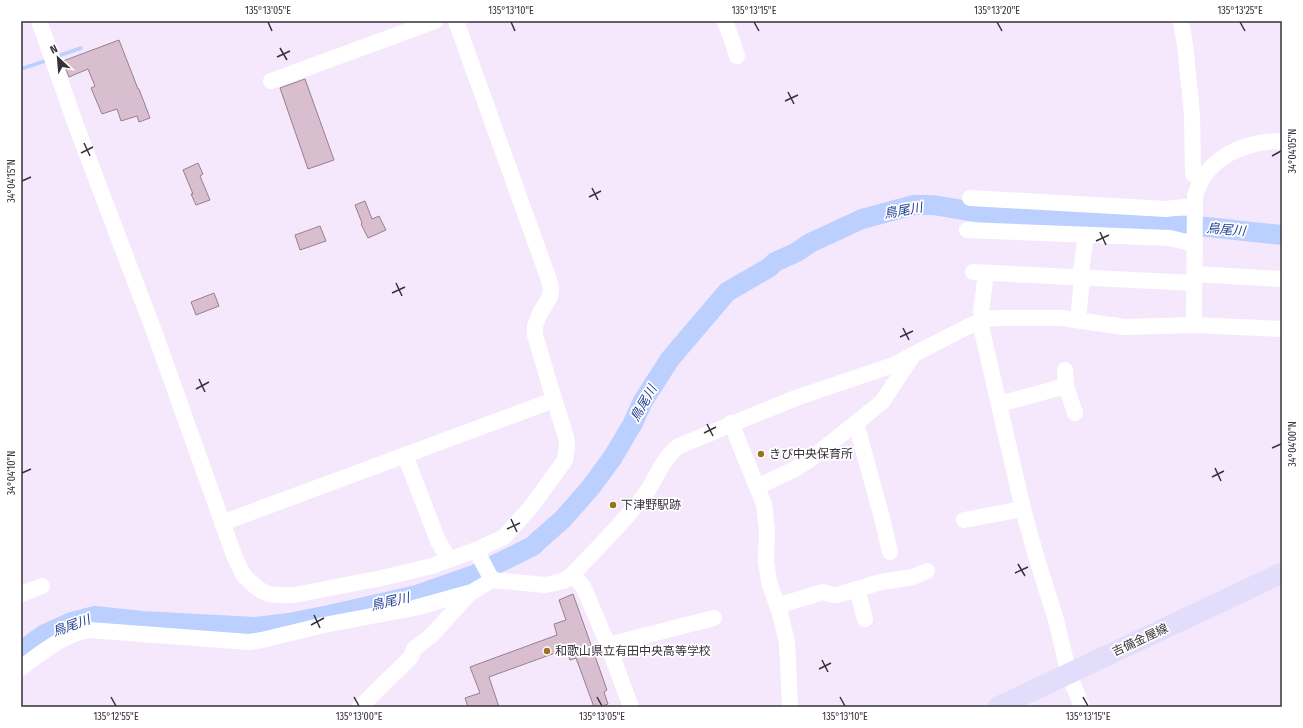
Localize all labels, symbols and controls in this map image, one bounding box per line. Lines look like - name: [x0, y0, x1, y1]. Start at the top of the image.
- text: 135°13'05"E: [245, 5, 291, 17]
- text: 135°13'10"E: [488, 5, 534, 17]
- text: 135°13'15"E: [732, 5, 777, 17]
- text: 135°13'20"E: [974, 5, 1020, 17]
- text: 135°13'25"E: [1217, 5, 1263, 17]
- north arrow: [38, 38, 78, 78]
- text: N: [48, 42, 60, 57]
- text: 34°04'05"N: [1287, 129, 1299, 173]
- text: 34°04'15"N: [6, 159, 18, 203]
- water label: 鳥尾川: [883, 199, 926, 221]
- water label: 鳥尾川: [1206, 220, 1248, 239]
- water label: 鳥尾川: [627, 381, 661, 424]
- text: 34°04'00"N: [1287, 421, 1299, 467]
- place label: きび中央保育所: [769, 447, 853, 461]
- marker: きび中央保育所: [756, 449, 766, 459]
- text: 34°04'10"N: [6, 451, 18, 495]
- place label: 下津野駅跡: [621, 498, 681, 512]
- marker: 下津野駅跡: [608, 500, 618, 510]
- water label: 鳥尾川: [369, 589, 413, 613]
- water label: 鳥尾川: [50, 611, 94, 639]
- street label: 吉備金屋線: [1110, 621, 1170, 659]
- place label: 和歌山県立有田中央高等学校: [555, 644, 711, 658]
- marker: 和歌山県立有田中央高等学校: [542, 646, 552, 656]
- text: 135°12'55"E: [93, 711, 139, 723]
- text: 135°13'00"E: [336, 711, 383, 723]
- text: 135°13'05"E: [579, 711, 625, 723]
- text: 135°13'10"E: [822, 711, 868, 723]
- text: 135°13'15"E: [1066, 711, 1111, 723]

